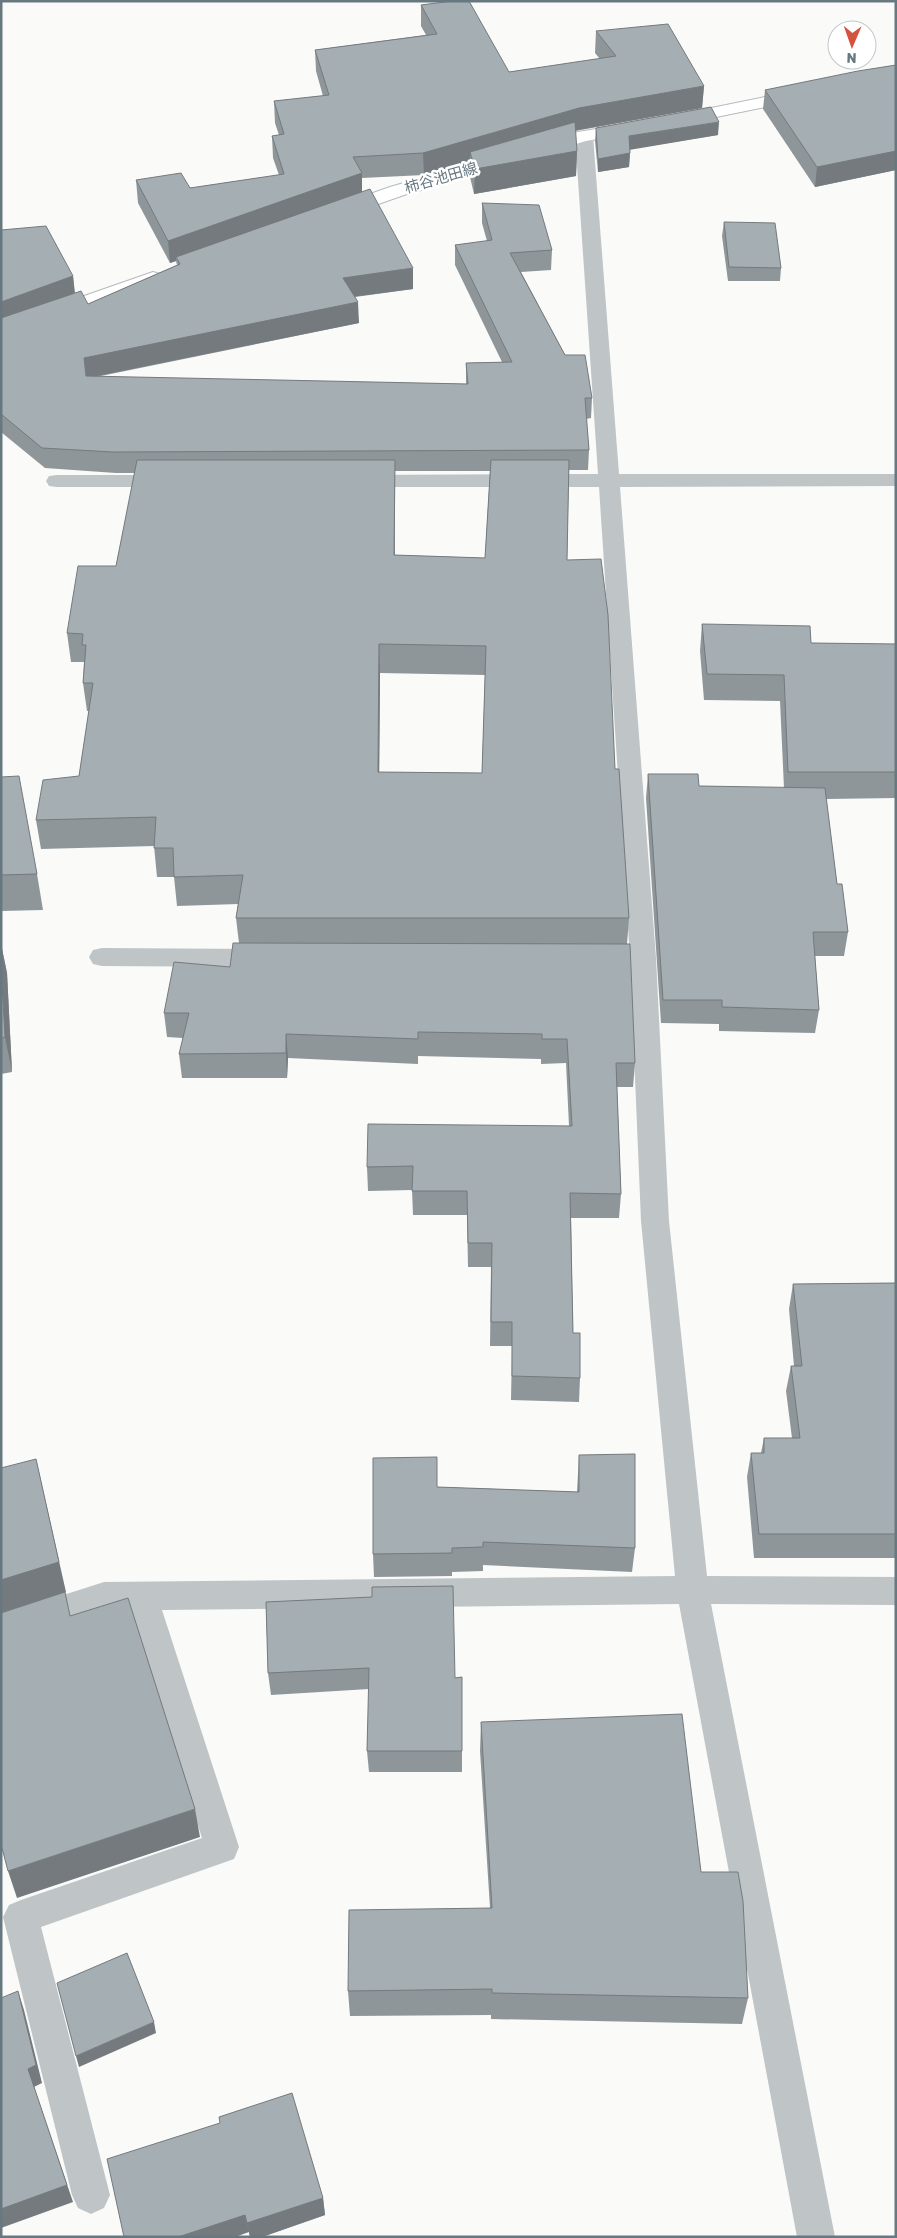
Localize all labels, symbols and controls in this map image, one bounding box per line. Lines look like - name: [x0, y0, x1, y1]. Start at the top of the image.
- north arrow: [827, 20, 877, 70]
- text: N: [846, 49, 857, 66]
- street label: 柿谷池田線: [402, 159, 480, 197]

